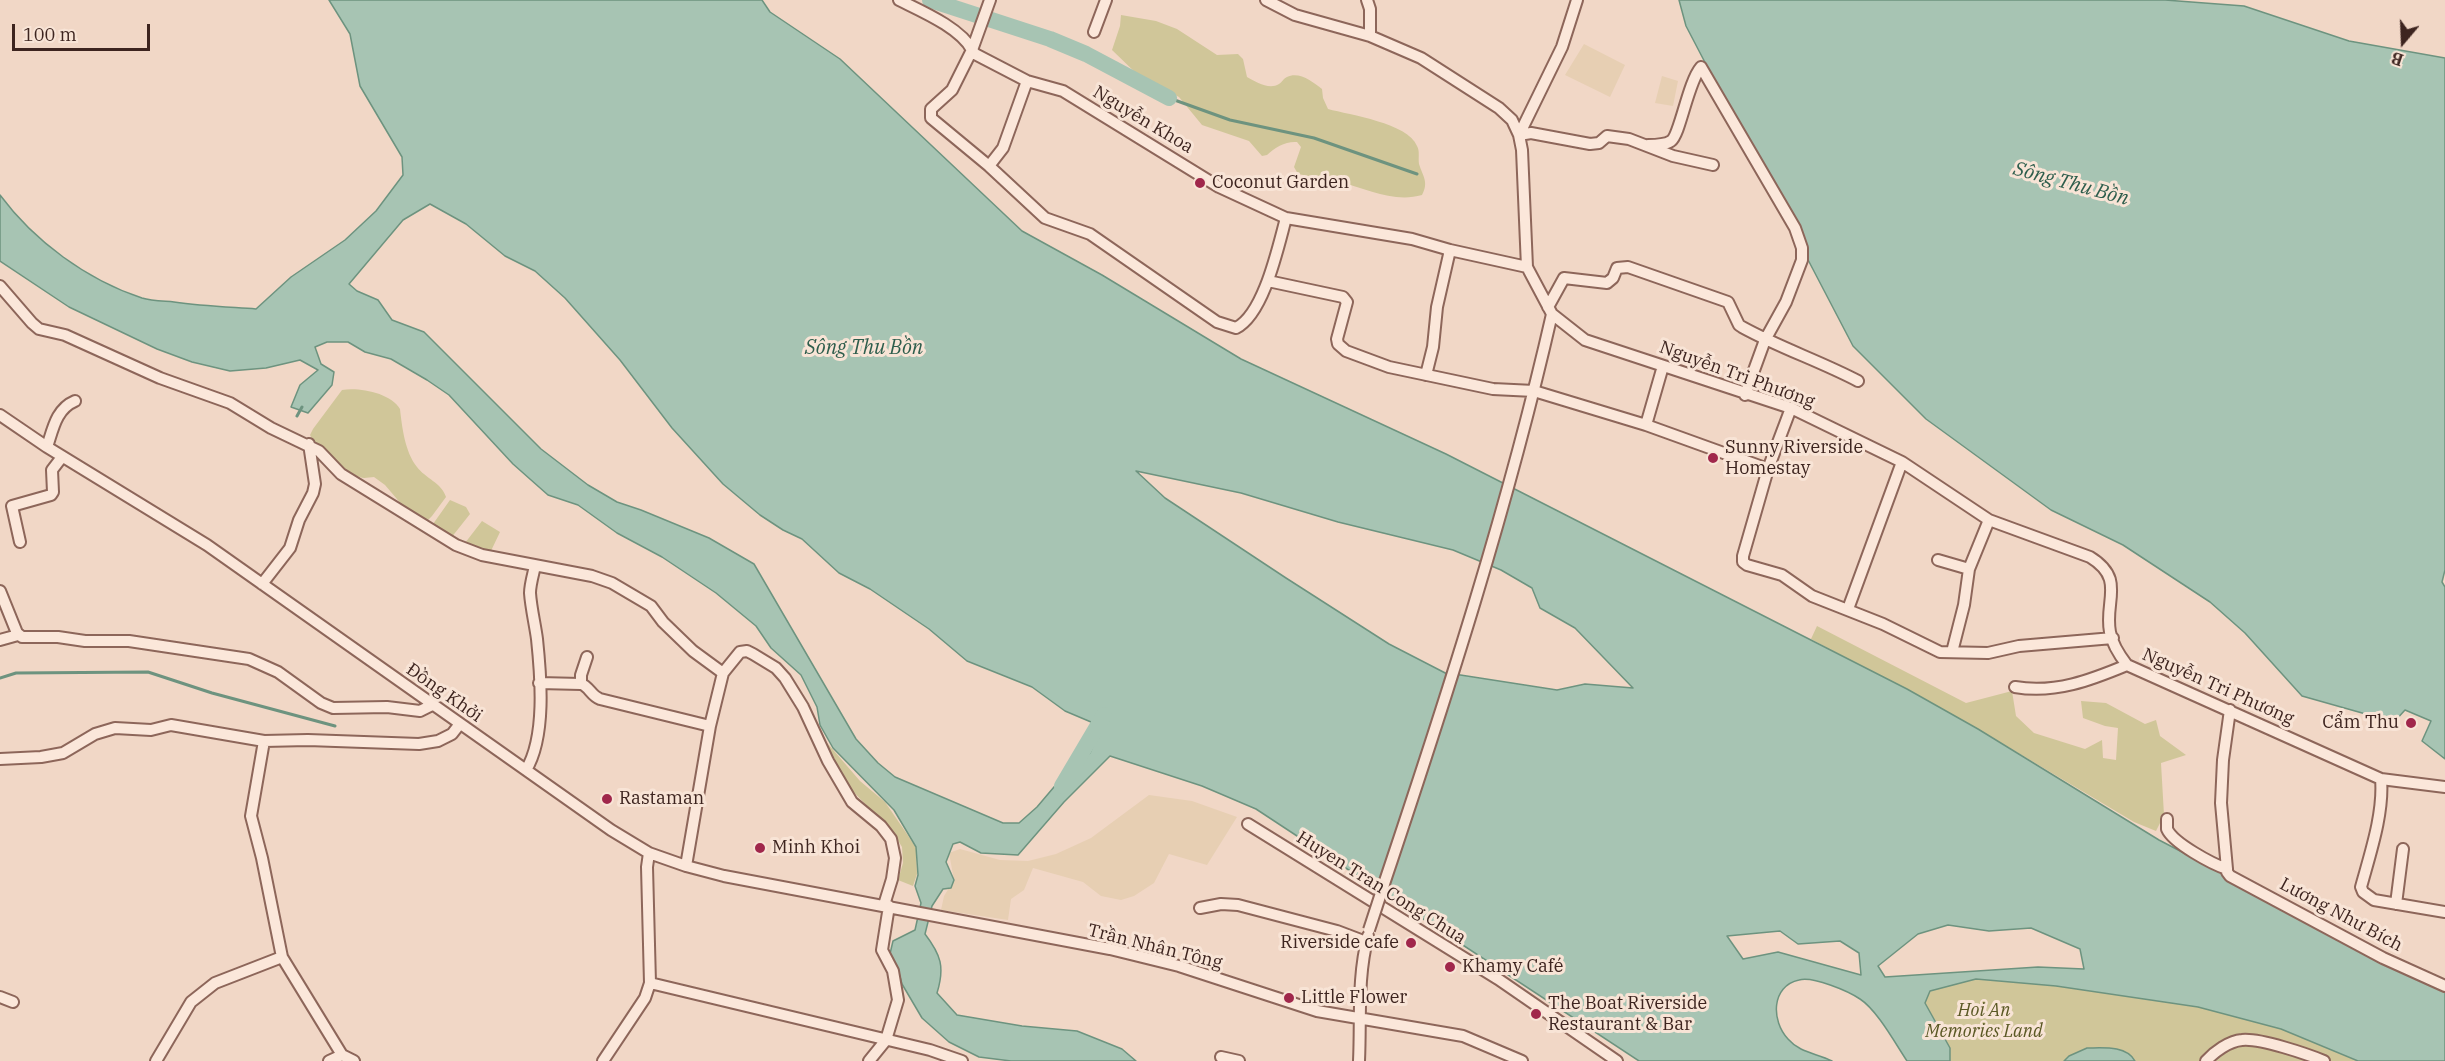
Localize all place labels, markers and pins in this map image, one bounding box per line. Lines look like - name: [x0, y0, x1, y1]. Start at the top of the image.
- place label: Coconut Garden: [1212, 172, 1349, 194]
- marker: Coconut Garden: [1193, 176, 1207, 190]
- place label: Sunny Riverside Homestay: [1725, 437, 1863, 480]
- marker: Sunny Riverside Homestay: [1706, 451, 1720, 465]
- place label: Cẩm Thu: [2322, 712, 2399, 734]
- marker: Cẩm Thu: [2404, 716, 2418, 730]
- place label: Rastaman: [619, 788, 704, 810]
- marker: Rastaman: [600, 792, 614, 806]
- place label: Minh Khoi: [772, 837, 860, 859]
- marker: Minh Khoi: [753, 841, 767, 855]
- place label: Riverside cafe: [1280, 932, 1399, 954]
- marker: Riverside cafe: [1404, 936, 1418, 950]
- place label: Khamy Café: [1462, 956, 1563, 978]
- marker: Khamy Café: [1443, 960, 1457, 974]
- place label: Little Flower: [1301, 987, 1407, 1009]
- marker: Little Flower: [1282, 991, 1296, 1005]
- place label: The Boat Riverside Restaurant & Bar: [1548, 993, 1707, 1036]
- marker: The Boat Riverside Restaurant & Bar: [1529, 1007, 1543, 1021]

